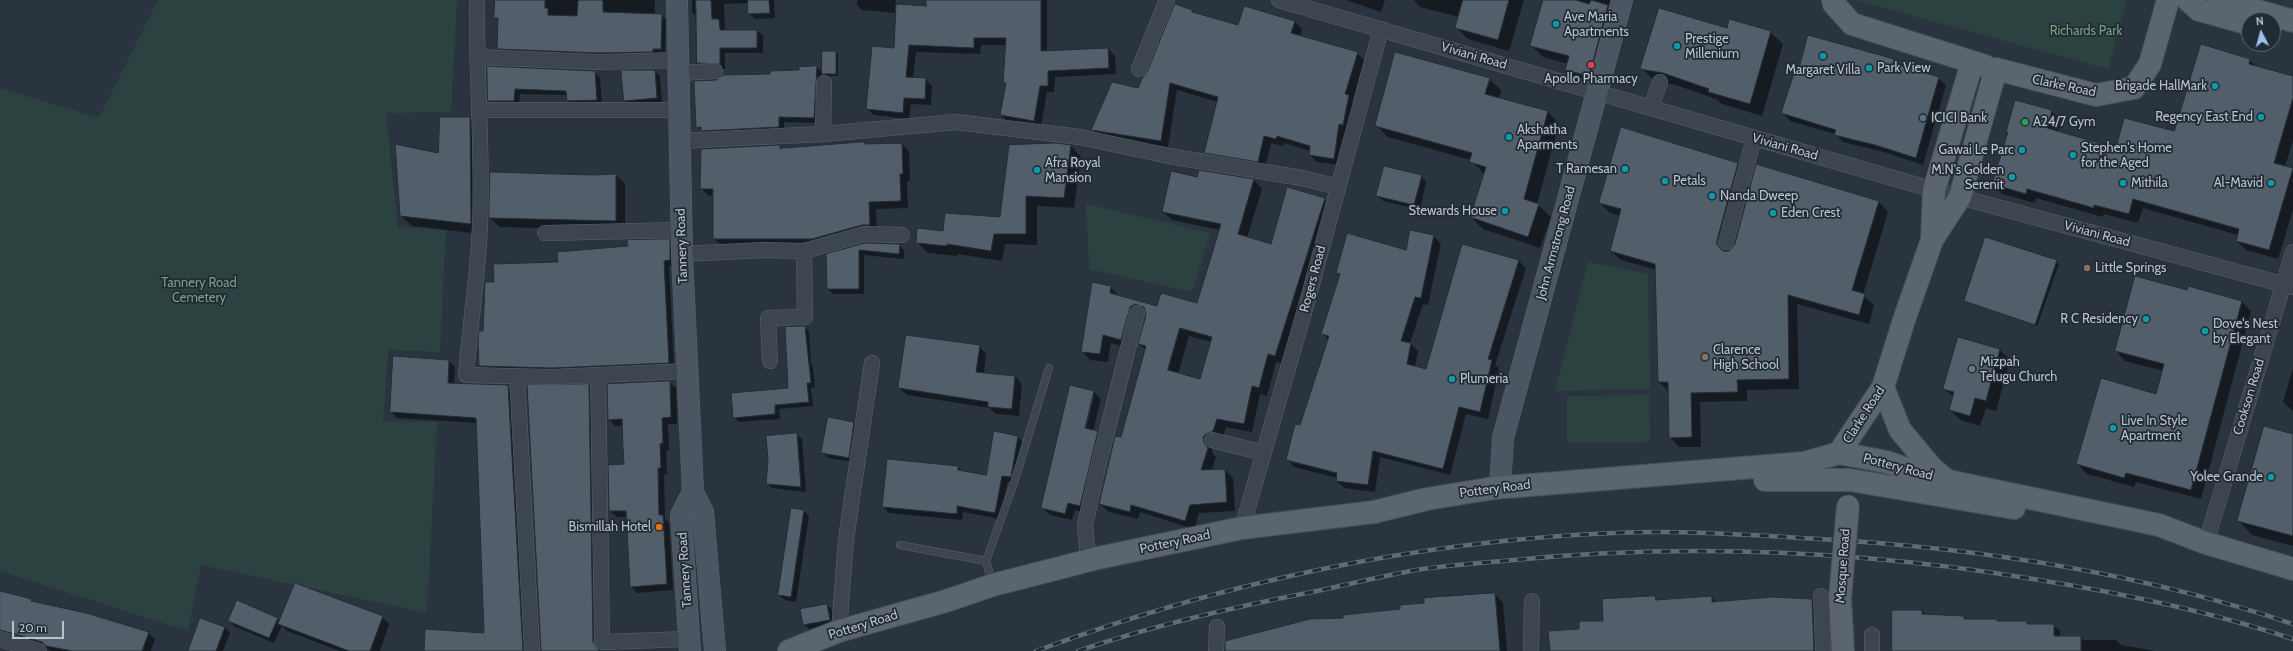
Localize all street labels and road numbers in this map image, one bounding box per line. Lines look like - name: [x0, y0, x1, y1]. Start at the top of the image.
- street label: Viviani Road: [1439, 39, 1509, 73]
- street label: Clarke Road: [2031, 72, 2097, 100]
- street label: Viviani Road: [1750, 130, 1820, 164]
- street label: John Armstrong Road: [1533, 185, 1579, 301]
- street label: Tannery Road: [673, 208, 691, 284]
- street label: Viviani Road: [2062, 218, 2132, 250]
- street label: Rogers Road: [1297, 244, 1329, 314]
- street label: Cookson Road: [2230, 357, 2268, 437]
- street label: Clarke Road: [1840, 384, 1888, 446]
- street label: Pottery Road: [1861, 450, 1935, 484]
- street label: Pottery Road: [1459, 477, 1531, 501]
- street label: Pottery Road: [1138, 527, 1212, 557]
- street label: Mosque Road: [1833, 528, 1853, 604]
- street label: Tannery Road: [675, 532, 695, 608]
- street label: Pottery Road: [827, 607, 899, 643]

